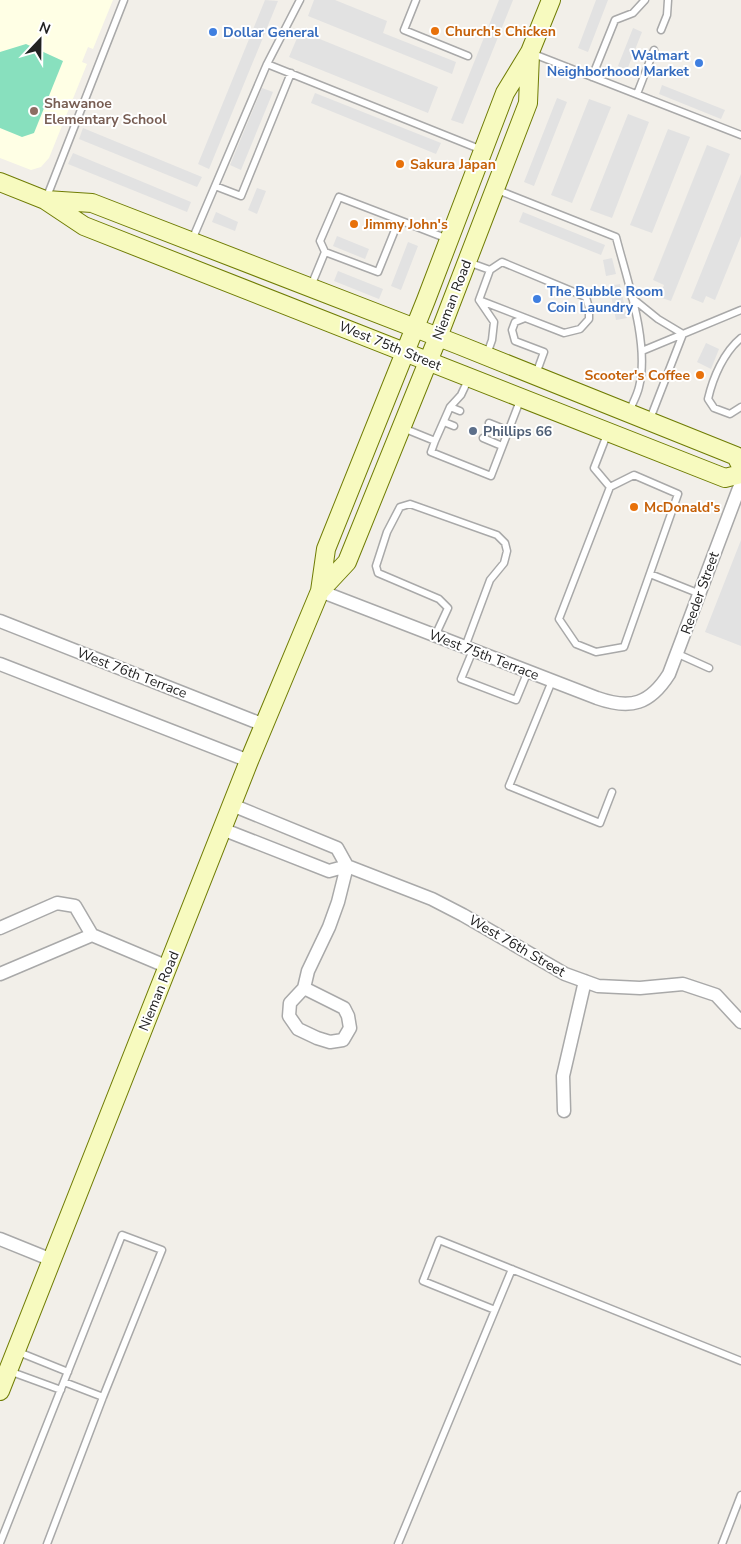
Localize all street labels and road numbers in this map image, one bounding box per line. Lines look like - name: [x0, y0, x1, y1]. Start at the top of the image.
- street label: Nieman Road: [428, 257, 476, 343]
- street label: West 75th Street: [336, 317, 444, 375]
- street label: Reeder Street: [676, 549, 724, 637]
- street label: West 75th Terrace: [426, 625, 542, 685]
- street label: West 76th Terrace: [74, 643, 190, 703]
- street label: West 76th Street: [465, 911, 569, 981]
- street label: Nieman Road: [134, 948, 184, 1034]

